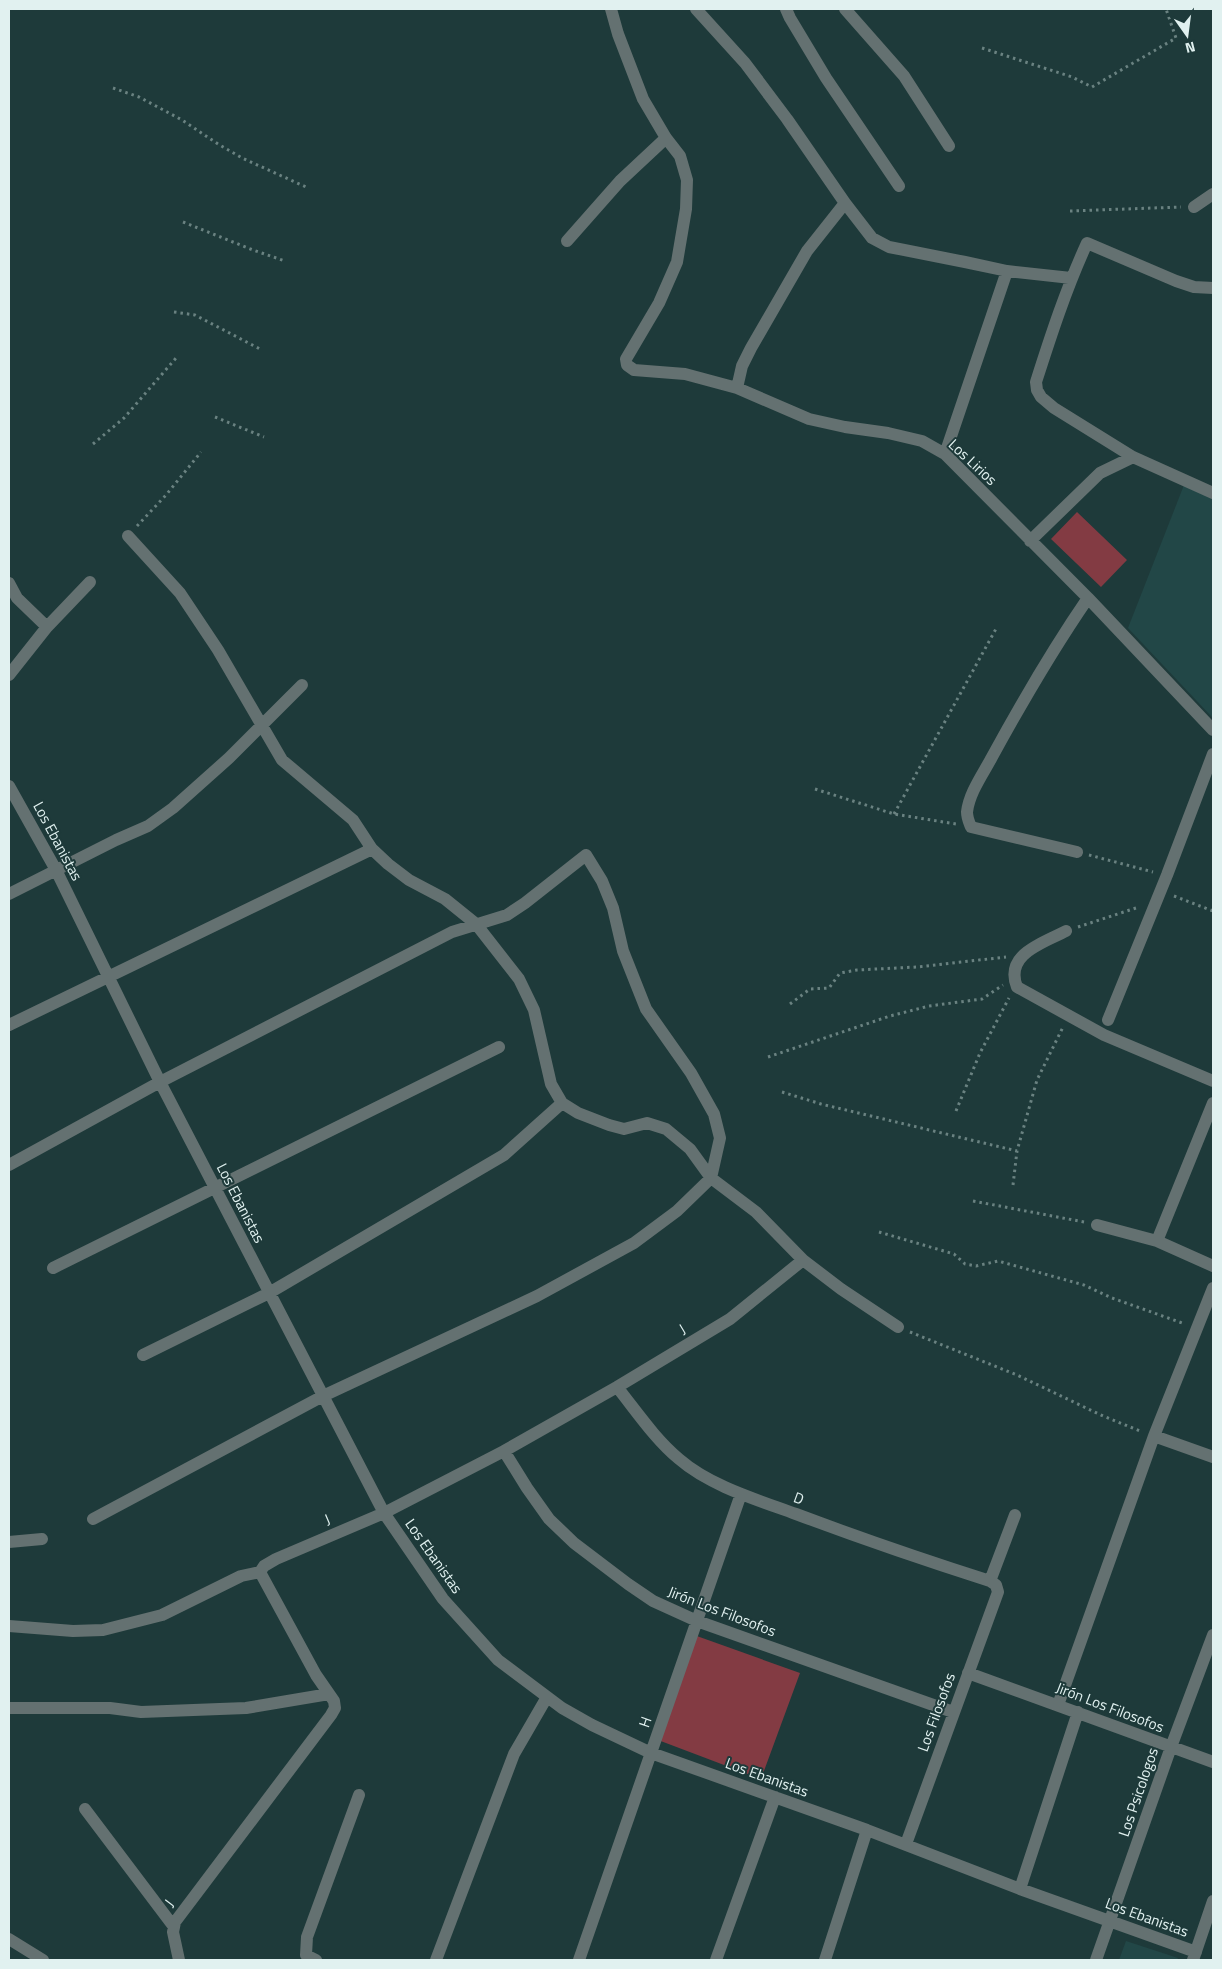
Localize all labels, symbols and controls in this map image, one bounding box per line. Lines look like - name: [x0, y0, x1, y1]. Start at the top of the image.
- north arrow: [1162, 10, 1212, 60]
- text: N: [1183, 37, 1198, 59]
- street label: Los Lirios: [944, 433, 1002, 491]
- street label: Los Ebanistas: [27, 797, 89, 885]
- street label: Los Ebanistas: [211, 1159, 271, 1247]
- street label: J: [674, 1318, 690, 1340]
- street label: D: [791, 1486, 807, 1510]
- street label: J: [321, 1508, 333, 1530]
- street label: Los Ebanistas: [400, 1514, 468, 1598]
- street label: Jirón Los Filosofos: [664, 1580, 780, 1642]
- street label: Los Filosofos: [911, 1669, 961, 1755]
- street label: Jirón Los Filosofos: [1052, 1676, 1168, 1738]
- street label: H: [632, 1713, 658, 1731]
- street label: Los Psicologos: [1112, 1744, 1164, 1840]
- street label: Los Ebanistas: [722, 1751, 812, 1803]
- street label: Los Ebanistas: [1102, 1891, 1192, 1943]
- street label: J: [159, 1894, 179, 1912]

